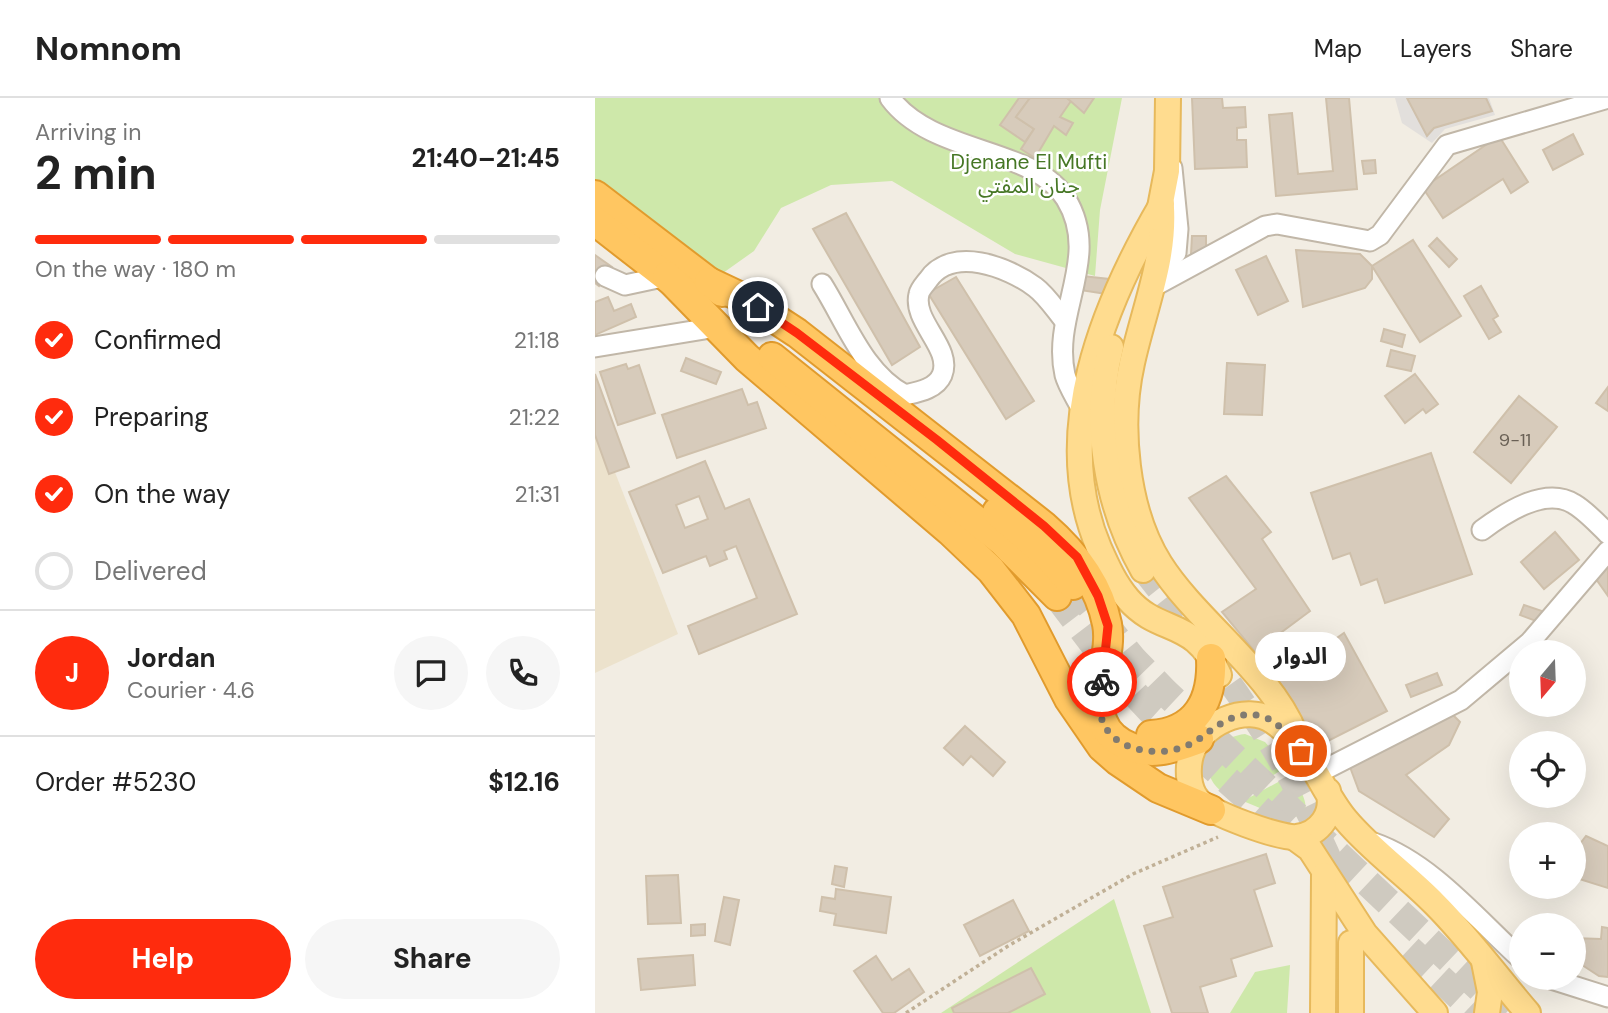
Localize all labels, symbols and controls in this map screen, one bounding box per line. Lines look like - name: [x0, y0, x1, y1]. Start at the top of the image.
- text: Nomnom: [35, 27, 182, 70]
- text: Map: [1314, 33, 1362, 64]
- text: Layers: [1400, 33, 1472, 64]
- text: Share: [1510, 33, 1573, 64]
- text: Arriving in: [35, 117, 141, 147]
- text: 21:40–21:45: [411, 141, 560, 175]
- text: 2 min: [35, 143, 157, 203]
- park label: Djenane El Mufti جنان المفتي: [951, 148, 1107, 202]
- text: On the way · 180 m: [35, 254, 236, 284]
- pin: [728, 277, 788, 337]
- icon: home: [739, 288, 777, 326]
- icon: check: [35, 321, 73, 359]
- text: Confirmed: [94, 323, 221, 357]
- text: 21:18: [514, 325, 560, 355]
- icon: check: [35, 398, 73, 436]
- text: Preparing: [94, 400, 209, 434]
- text: 21:22: [508, 402, 560, 432]
- house number: 9-11: [1499, 428, 1531, 452]
- icon: check: [35, 475, 73, 513]
- text: On the way: [94, 477, 230, 511]
- text: 21:31: [515, 479, 560, 509]
- text: Delivered: [94, 554, 207, 588]
- callout: الدوار: [1255, 632, 1347, 681]
- button: chat: [394, 636, 468, 710]
- button: phone: [486, 636, 560, 710]
- north arrow: [1509, 640, 1585, 718]
- map controls: [1509, 640, 1586, 990]
- text: Jordan: [127, 641, 216, 675]
- text: الدوار: [1274, 641, 1327, 671]
- courier: [1067, 647, 1137, 717]
- text: J: [65, 656, 79, 690]
- icon: bike: [1083, 663, 1121, 701]
- text: Courier · 4.6: [127, 675, 255, 705]
- pin: [1271, 721, 1331, 781]
- button: locate: [1509, 731, 1586, 808]
- icon: bag: [1282, 732, 1320, 770]
- text: Order #5230: [35, 765, 196, 799]
- text: $12.16: [488, 765, 560, 799]
- button: +: [1509, 822, 1586, 899]
- button: −: [1509, 913, 1586, 990]
- button: Help: [35, 919, 291, 999]
- button: Share: [305, 919, 560, 999]

